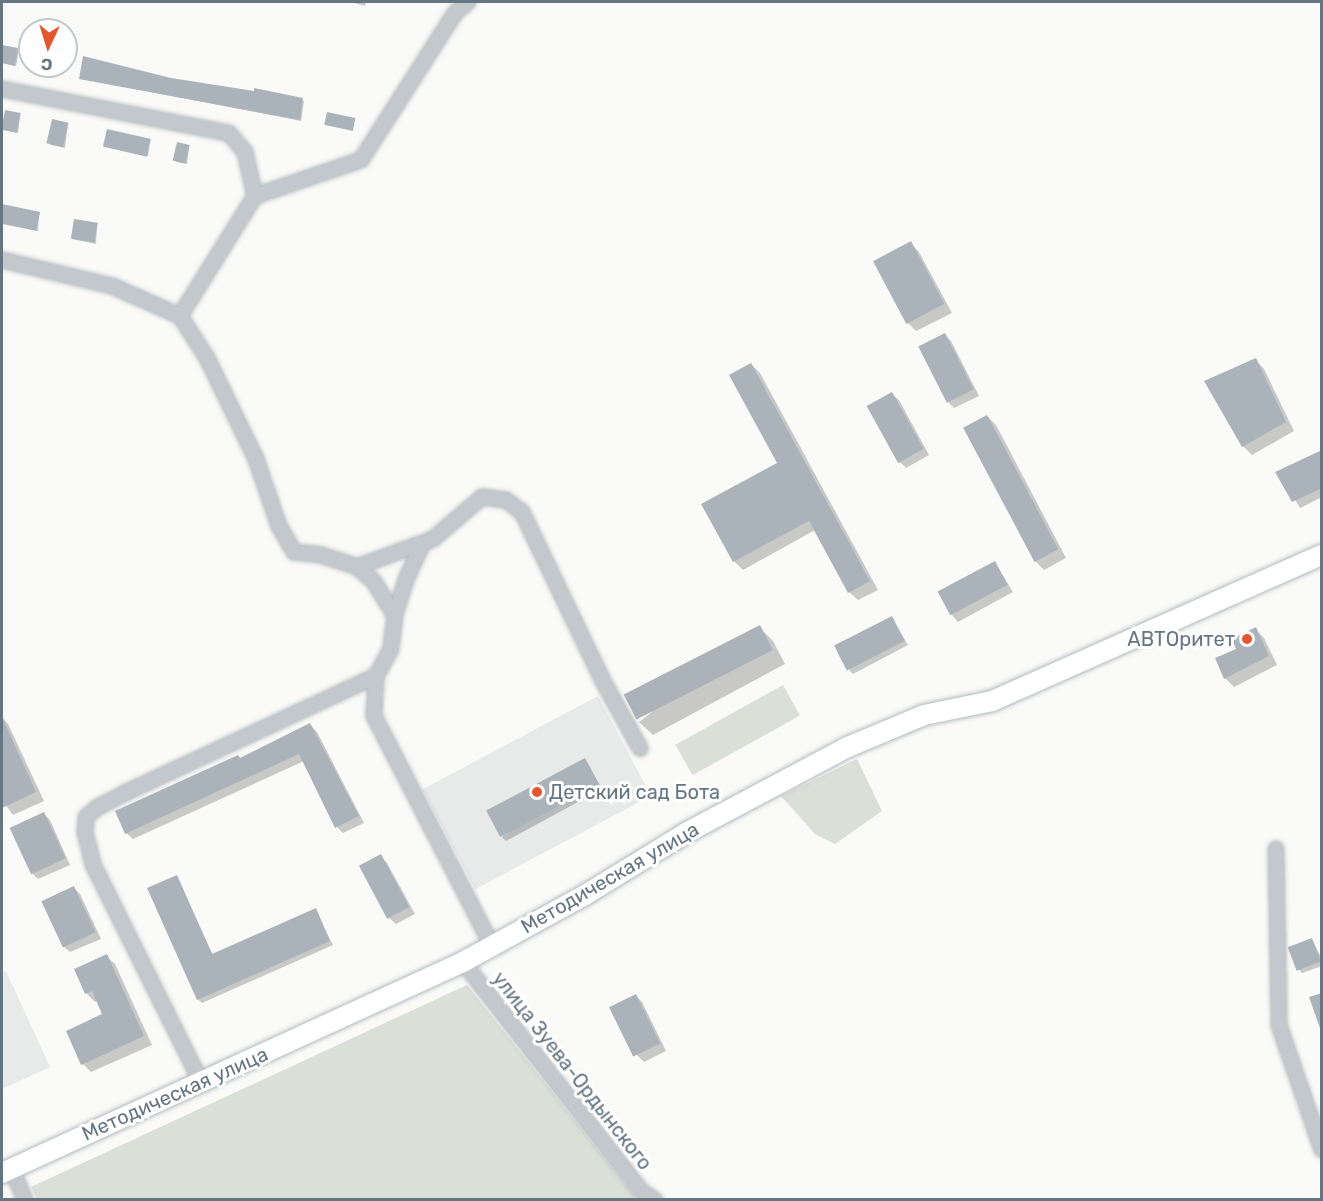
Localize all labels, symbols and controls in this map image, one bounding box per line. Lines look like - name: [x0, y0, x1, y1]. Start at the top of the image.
- north arrow: [18, 18, 78, 78]
- text: С: [41, 55, 53, 74]
- place label: АВТОритет: [1127, 627, 1235, 651]
- marker: АВТОритет: [1240, 632, 1254, 646]
- place label: Детский сад Бота: [549, 780, 720, 804]
- marker: Детский сад Бота: [530, 785, 544, 799]
- street label: Методическая улица: [517, 817, 703, 939]
- street label: улица Зуева-Ордынского: [487, 967, 657, 1175]
- street label: Методическая улица: [78, 1042, 272, 1146]

